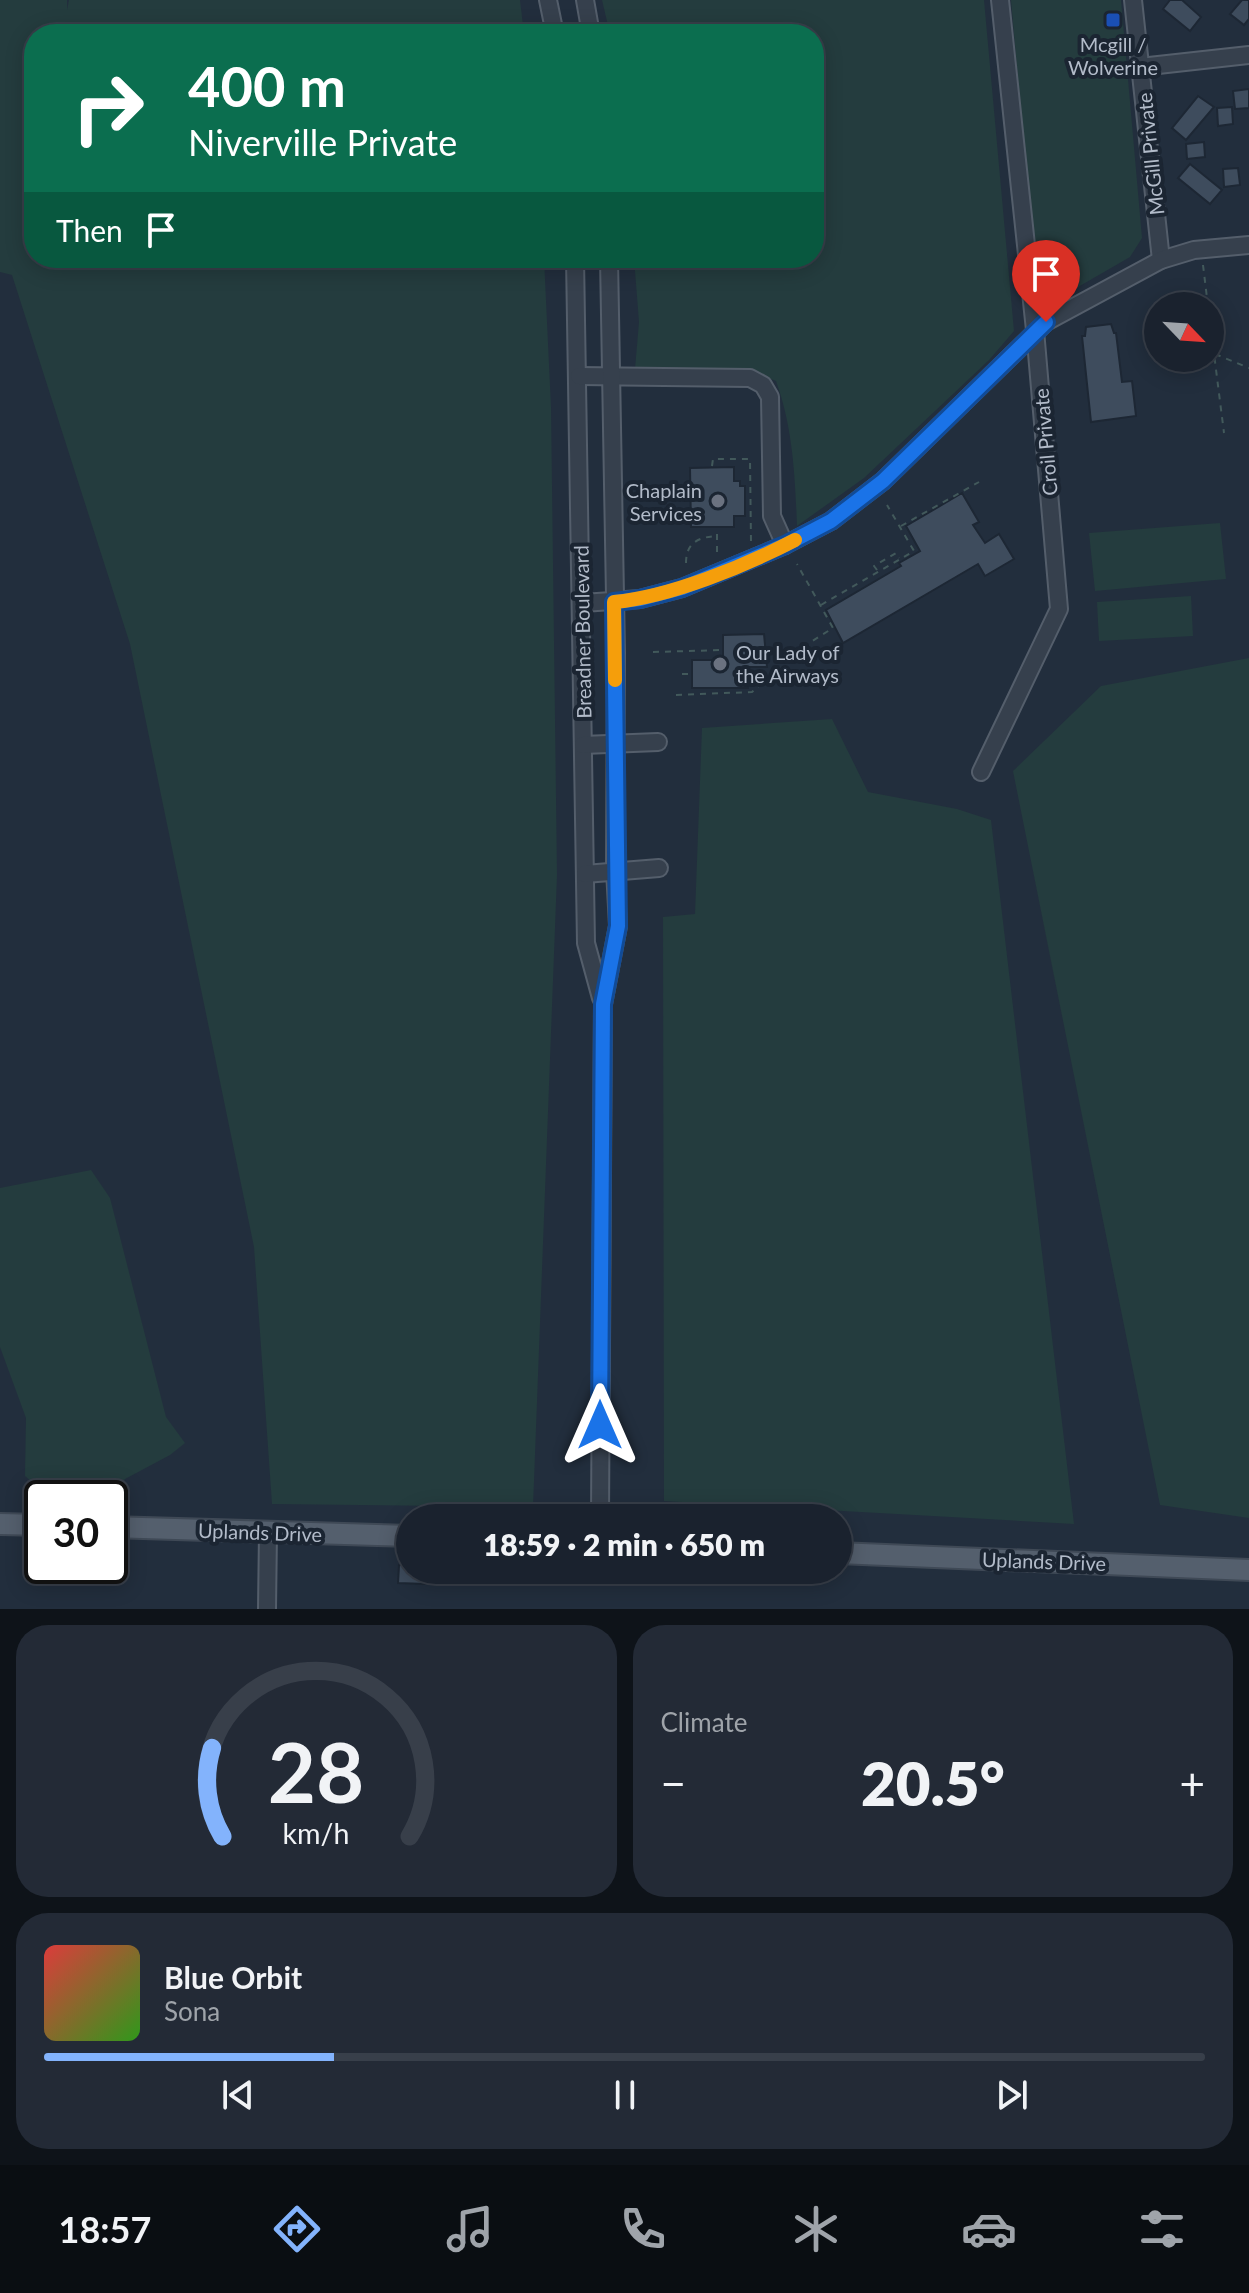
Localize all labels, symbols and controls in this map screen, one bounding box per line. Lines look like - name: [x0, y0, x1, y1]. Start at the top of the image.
- marker: Mcgill / Wolverine: [1104, 11, 1122, 29]
- place label: Mcgill / Wolverine: [1068, 32, 1158, 79]
- text: 400 m: [188, 52, 346, 119]
- icon: right: [56, 56, 160, 160]
- street label: McGill Private: [1132, 92, 1168, 216]
- text: Niverville Private: [188, 120, 457, 164]
- icon: arrive: [139, 208, 183, 252]
- text: Then: [56, 212, 123, 248]
- pin: [1012, 240, 1080, 322]
- icon: arrive: [1024, 252, 1068, 296]
- north arrow: [1144, 292, 1224, 372]
- map controls: [1144, 292, 1224, 372]
- street label: Croil Private: [1028, 387, 1062, 497]
- place label: Chaplain Services: [626, 478, 702, 525]
- marker: Chaplain Services: [709, 492, 727, 510]
- street label: Breadner Boulevard: [568, 545, 596, 719]
- place label: Our Lady of the Airways: [736, 640, 839, 687]
- marker: Our Lady of the Airways: [711, 655, 729, 673]
- position arrow: [558, 1383, 642, 1467]
- speed limit sign: 30: [24, 1480, 128, 1584]
- street label: Uplands Drive: [198, 1518, 322, 1546]
- text: 18:59 · 2 min · 650 m: [483, 1526, 765, 1562]
- street label: Uplands Drive: [982, 1547, 1106, 1575]
- text: Climate: [661, 1706, 747, 1738]
- text: 28: [268, 1721, 365, 1821]
- text: 20.5°: [861, 1747, 1005, 1819]
- text: −: [661, 1757, 686, 1809]
- text: +: [1179, 1757, 1205, 1809]
- text: km/h: [283, 1816, 350, 1850]
- text: Blue Orbit: [164, 1959, 302, 1995]
- text: Sona: [164, 1995, 220, 2027]
- icon: previous: [216, 2073, 260, 2117]
- icon: pause: [603, 2073, 647, 2117]
- icon: next: [990, 2073, 1034, 2117]
- icon: directions: [269, 2201, 325, 2257]
- icon: music: [442, 2201, 498, 2257]
- icon: phone: [615, 2201, 671, 2257]
- icon: climate: [788, 2201, 844, 2257]
- icon: car: [961, 2201, 1017, 2257]
- icon: filters: [1134, 2201, 1190, 2257]
- text: 18:57: [59, 2207, 151, 2251]

